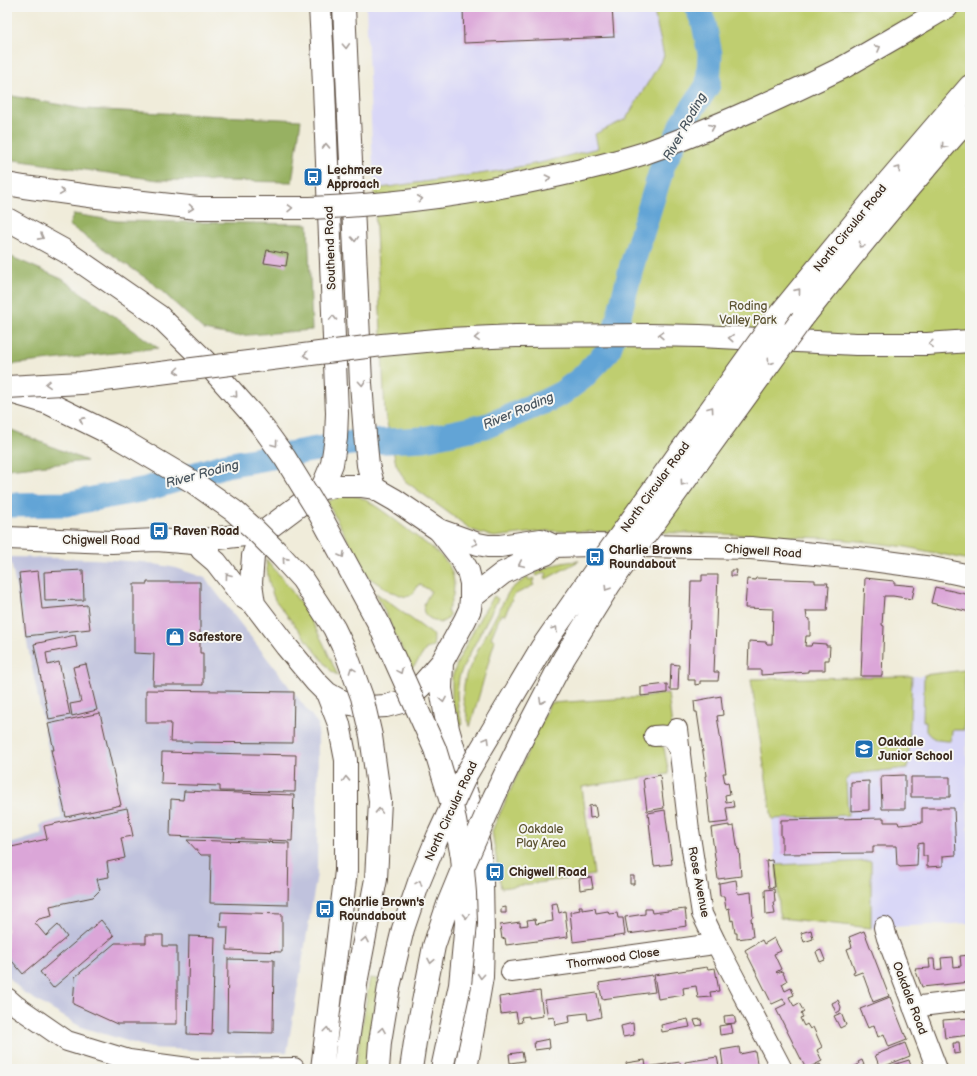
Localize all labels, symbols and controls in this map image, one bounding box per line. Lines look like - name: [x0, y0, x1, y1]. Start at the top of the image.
- one-way arrow: [341, 43, 350, 49]
- one-way arrow: [873, 45, 881, 52]
- water label: River Roding: [660, 89, 710, 163]
- one-way arrow: [707, 124, 715, 132]
- one-way arrow: [942, 141, 949, 149]
- one-way arrow: [322, 143, 330, 149]
- place label: Lechmere Approach: [326, 163, 382, 192]
- bus stop icon: Lechmere Approach: [302, 166, 324, 188]
- one-way arrow: [894, 166, 901, 173]
- one-way arrow: [545, 174, 551, 182]
- street label: North Circular Road: [810, 181, 890, 275]
- one-way arrow: [59, 187, 65, 196]
- one-way arrow: [417, 195, 423, 204]
- one-way arrow: [188, 203, 194, 212]
- one-way arrow: [287, 204, 293, 212]
- street label: Southend Road: [322, 206, 339, 290]
- one-way arrow: [37, 233, 44, 240]
- one-way arrow: [351, 236, 360, 242]
- one-way arrow: [858, 241, 865, 248]
- one-way arrow: [794, 288, 801, 296]
- park label: Roding Valley Park: [719, 299, 777, 328]
- one-way arrow: [329, 315, 337, 321]
- one-way arrow: [658, 331, 664, 339]
- one-way arrow: [474, 334, 480, 342]
- one-way arrow: [728, 334, 734, 342]
- one-way arrow: [928, 339, 934, 348]
- one-way arrow: [303, 350, 309, 359]
- one-way arrow: [768, 358, 775, 365]
- one-way arrow: [174, 366, 180, 375]
- one-way arrow: [45, 380, 51, 389]
- one-way arrow: [357, 380, 366, 386]
- water label: River Roding: [481, 389, 557, 433]
- one-way arrow: [230, 390, 237, 398]
- one-way arrow: [706, 406, 713, 413]
- one-way arrow: [79, 417, 86, 425]
- one-way arrow: [270, 439, 277, 446]
- street label: North Circular Road: [617, 439, 693, 536]
- water label: River Roding: [164, 456, 241, 491]
- one-way arrow: [681, 478, 688, 485]
- bus stop icon: Raven Road: [148, 520, 170, 542]
- place label: Raven Road: [173, 524, 239, 539]
- street label: Chigwell Road: [62, 533, 140, 548]
- one-way arrow: [472, 538, 479, 547]
- street label: Chigwell Road: [724, 541, 802, 562]
- place label: Charlie Browns Roundabout: [609, 543, 692, 572]
- bus stop icon: Charlie Browns Roundabout: [584, 546, 606, 568]
- one-way arrow: [337, 551, 344, 558]
- one-way arrow: [282, 557, 290, 565]
- one-way arrow: [518, 559, 525, 567]
- one-way arrow: [225, 573, 233, 580]
- one-way arrow: [605, 584, 612, 591]
- shop icon: Safestore: [164, 626, 186, 648]
- one-way arrow: [550, 627, 557, 634]
- place label: Safestore: [189, 630, 242, 645]
- one-way arrow: [348, 667, 357, 674]
- one-way arrow: [396, 667, 404, 674]
- one-way arrow: [539, 696, 547, 704]
- one-way arrow: [438, 697, 447, 704]
- place label: Oakdale Junior School: [878, 735, 953, 764]
- one-way arrow: [482, 737, 489, 744]
- school or university icon: Oakdale Junior School: [853, 738, 875, 760]
- street label: North Circular Road: [422, 759, 481, 863]
- one-way arrow: [342, 776, 351, 782]
- one-way arrow: [375, 808, 384, 814]
- park label: Oakdale Play Area: [516, 822, 566, 851]
- street label: Rose Avenue: [684, 845, 713, 919]
- bus stop icon: Chigwell Road: [484, 861, 506, 883]
- place label: Chigwell Road: [509, 865, 587, 880]
- one-way arrow: [415, 879, 423, 886]
- place label: Charlie Brown's Roundabout: [339, 895, 424, 924]
- bus stop icon: Charlie Brown's Roundabout: [314, 898, 336, 920]
- one-way arrow: [462, 913, 470, 919]
- one-way arrow: [360, 937, 368, 943]
- street label: Thornwood Close: [565, 945, 661, 972]
- one-way arrow: [427, 958, 436, 965]
- street label: Oakdale Road: [889, 960, 930, 1037]
- one-way arrow: [477, 973, 486, 979]
- one-way arrow: [322, 1027, 331, 1033]
- one-way arrow: [377, 1027, 386, 1033]

